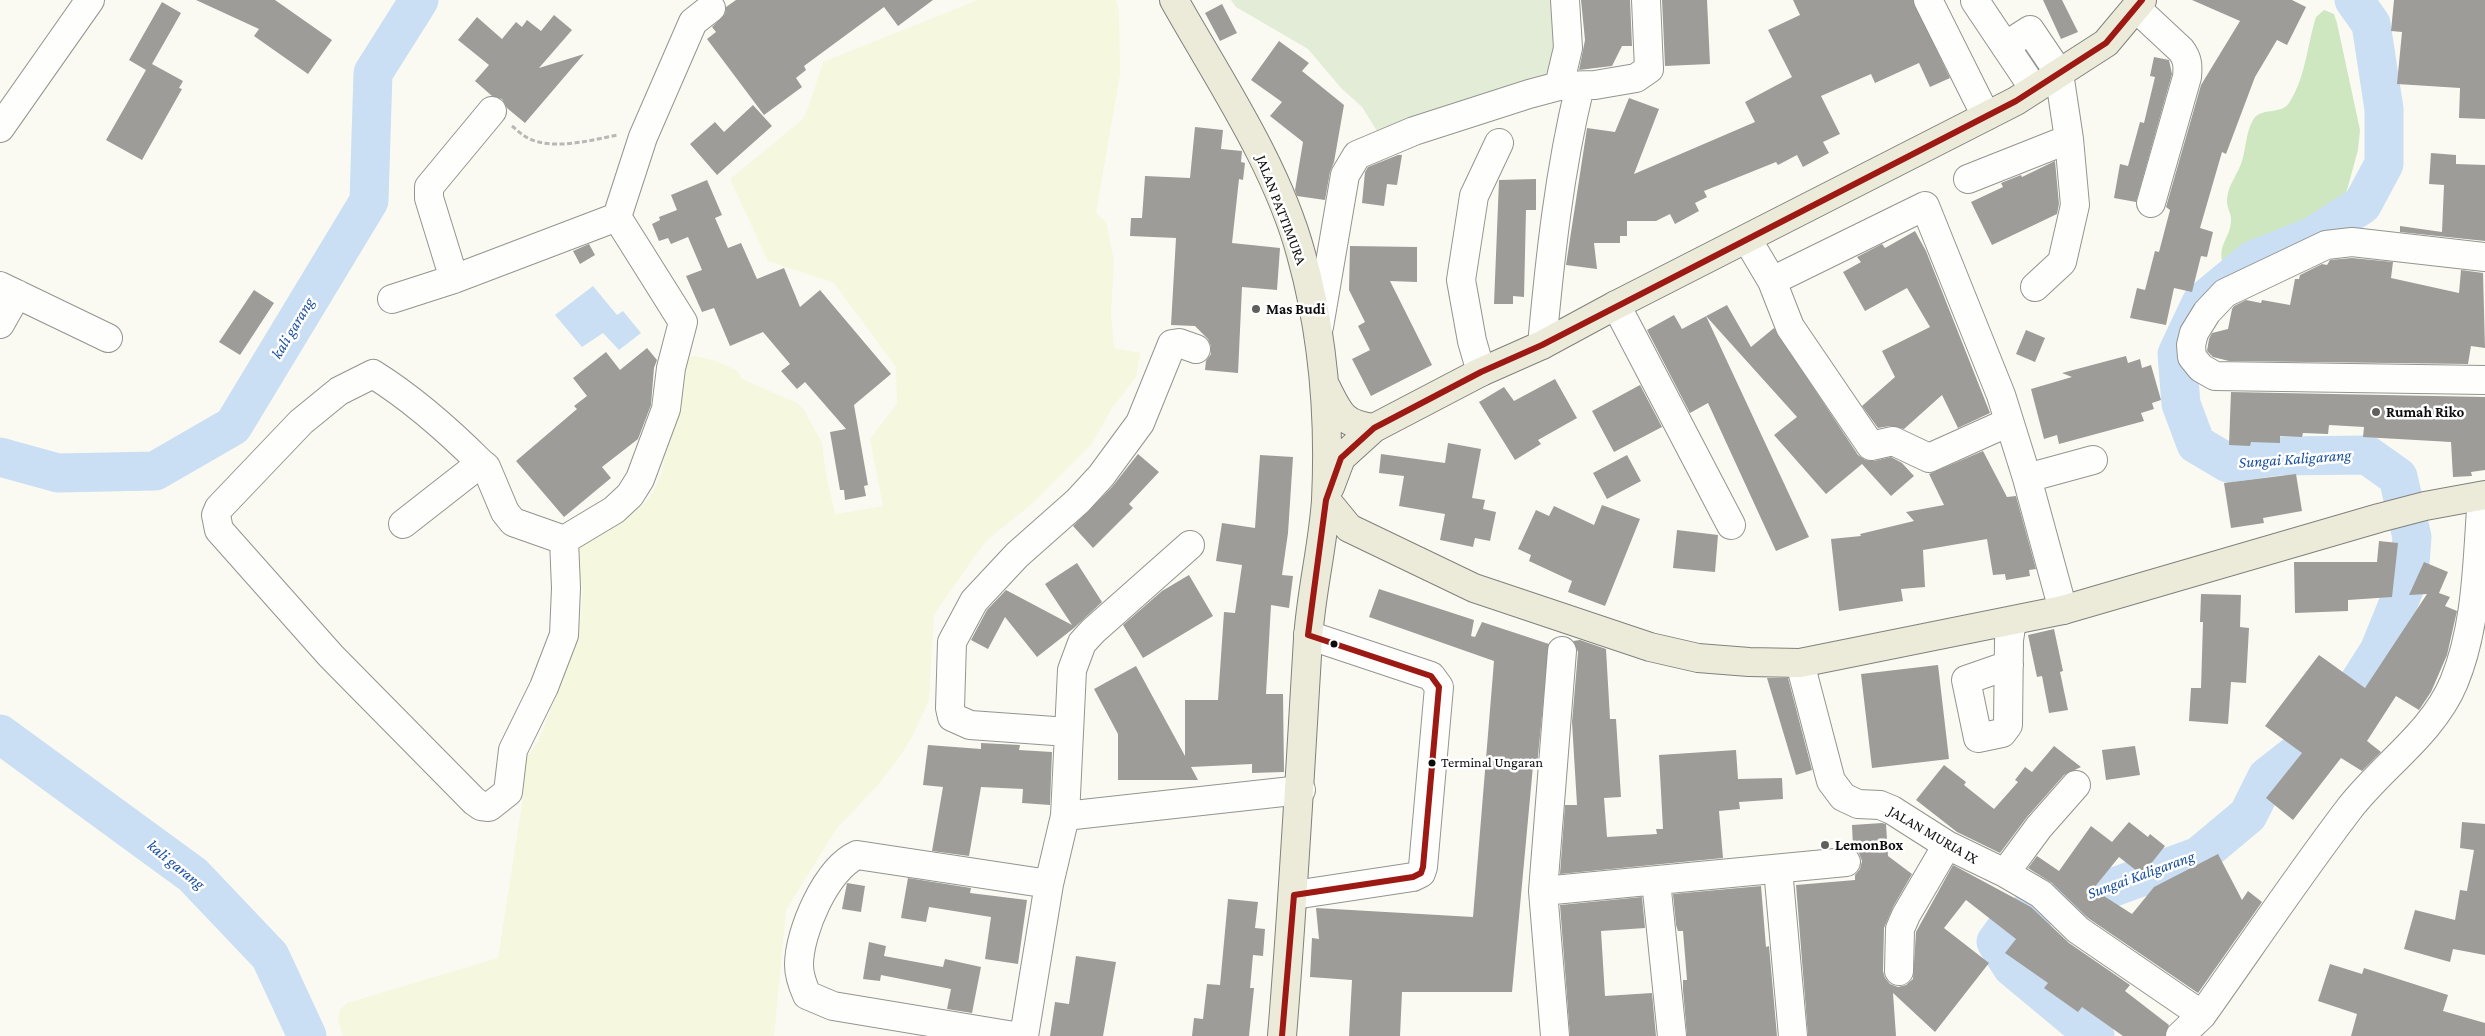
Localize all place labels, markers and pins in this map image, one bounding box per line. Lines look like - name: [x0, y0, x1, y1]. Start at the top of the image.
- place label: Mas Budi: [1266, 300, 1325, 318]
- marker: Mas Budi: [1250, 303, 1262, 315]
- place label: Rumah Riko: [2386, 403, 2464, 421]
- marker: Rumah Riko: [2370, 406, 2382, 418]
- unlabelled marker: [1329, 639, 1339, 649]
- place label: Terminal Ungaran: [1441, 755, 1543, 771]
- marker: Terminal Ungaran: [1427, 758, 1437, 768]
- place label: LemonBox: [1835, 836, 1903, 854]
- marker: LemonBox: [1819, 839, 1831, 851]

